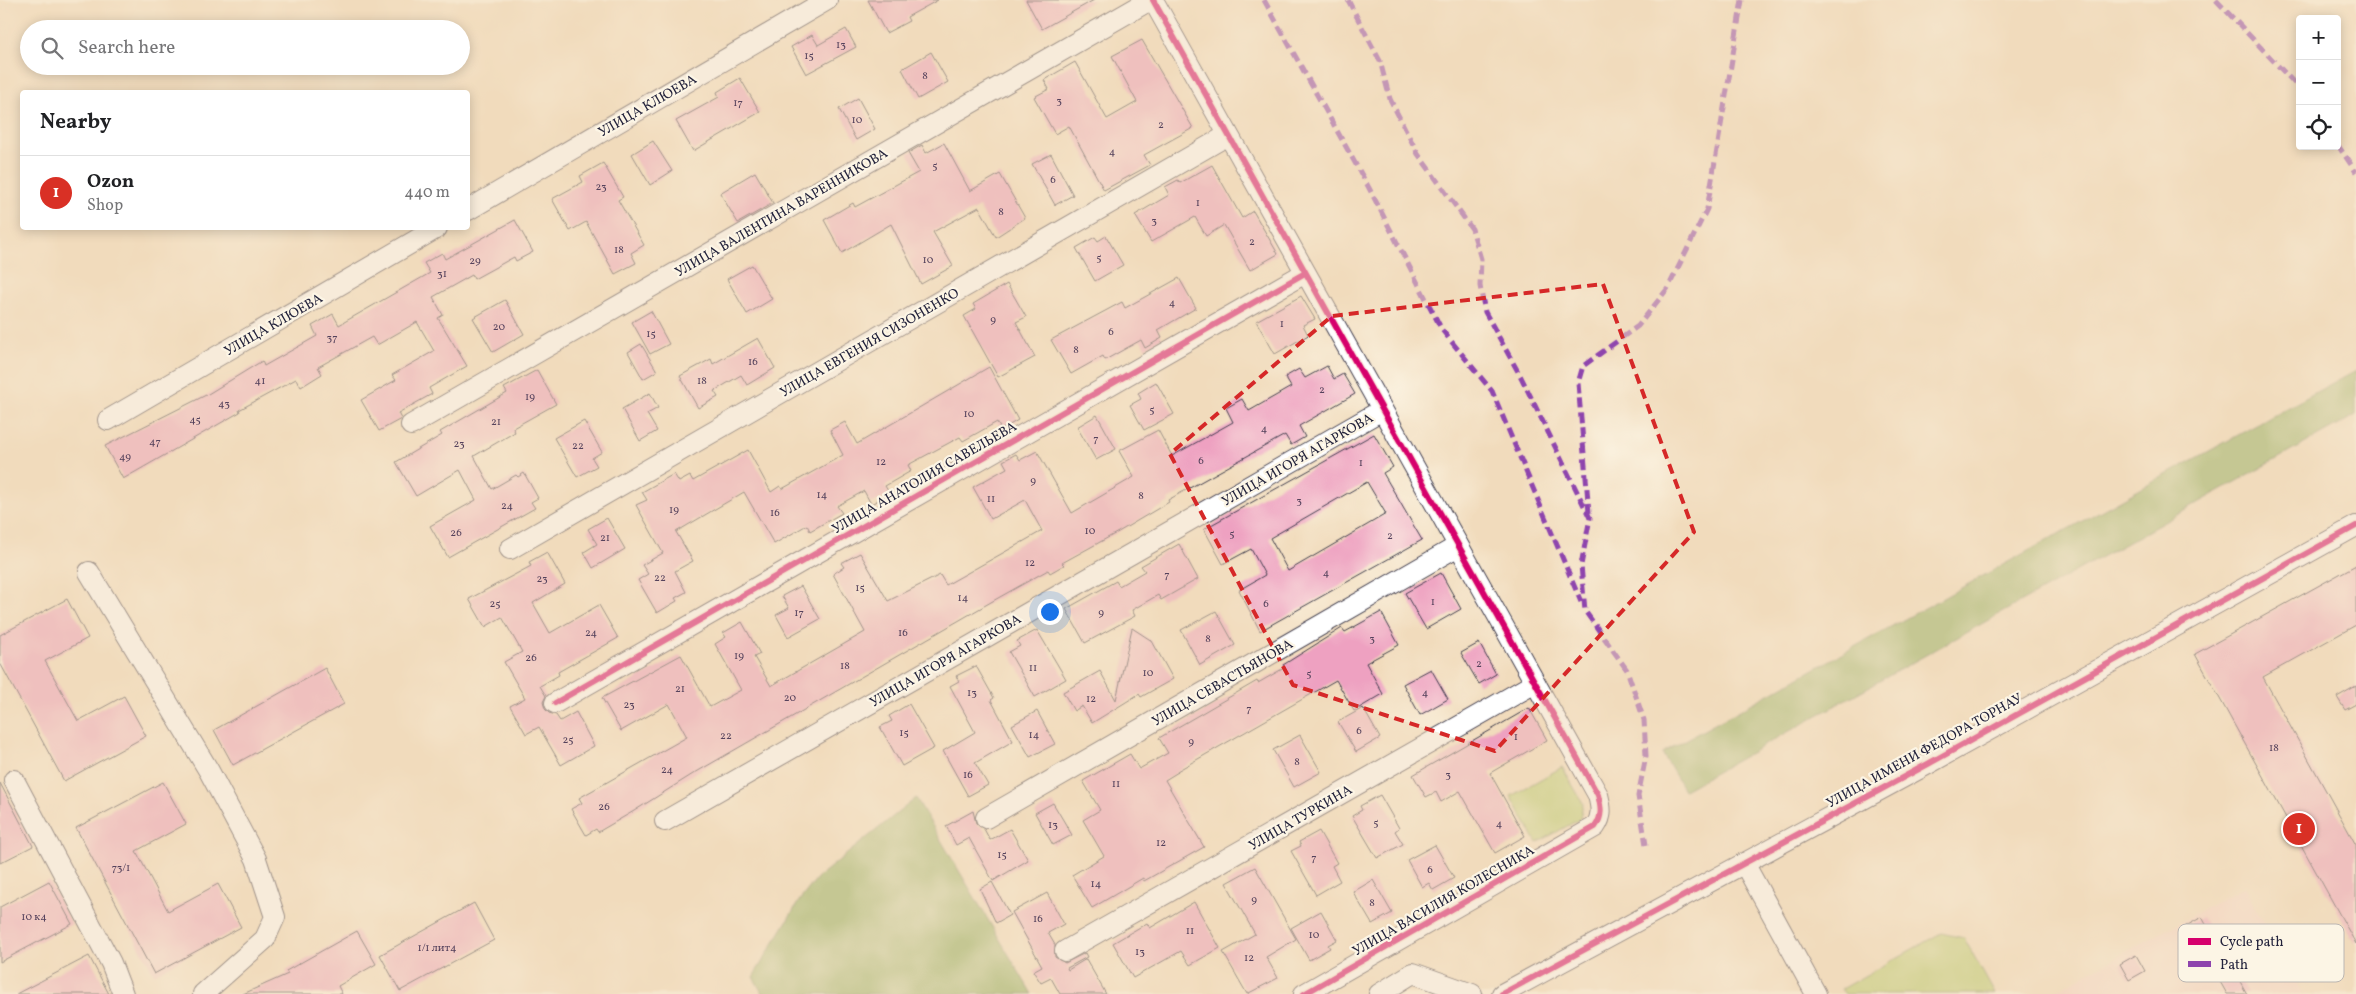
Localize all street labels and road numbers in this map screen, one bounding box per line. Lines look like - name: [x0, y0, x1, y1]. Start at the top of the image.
- street label: УЛИЦА КЛЮЕВА: [595, 70, 701, 142]
- street label: УЛИЦА ВАЛЕНТИНА ВАРЕННИКОВА: [672, 144, 892, 282]
- street label: УЛИЦА ЕВГЕНИЯ СИЗОНЕНКО: [777, 284, 963, 402]
- street label: УЛИЦА КЛЮЕВА: [221, 289, 327, 361]
- street label: УЛИЦА ИГОРЯ АГАРКОВА: [1219, 409, 1377, 511]
- street label: УЛИЦА АНАТОЛИЯ САВЕЛЬЕВА: [829, 417, 1021, 539]
- street label: УЛИЦА ИГОРЯ АГАРКОВА: [867, 610, 1025, 712]
- street label: УЛИЦА СЕВАСТЬЯНОВА: [1149, 635, 1297, 732]
- street label: УЛИЦА ИМЕНИ ФЕДОРА ТОРНАУ: [1823, 689, 2026, 813]
- street label: УЛИЦА ТУРКИНА: [1245, 781, 1356, 856]
- street label: УЛИЦА ВАСИЛИЯ КОЛЕСНИКА: [1349, 841, 1538, 961]

